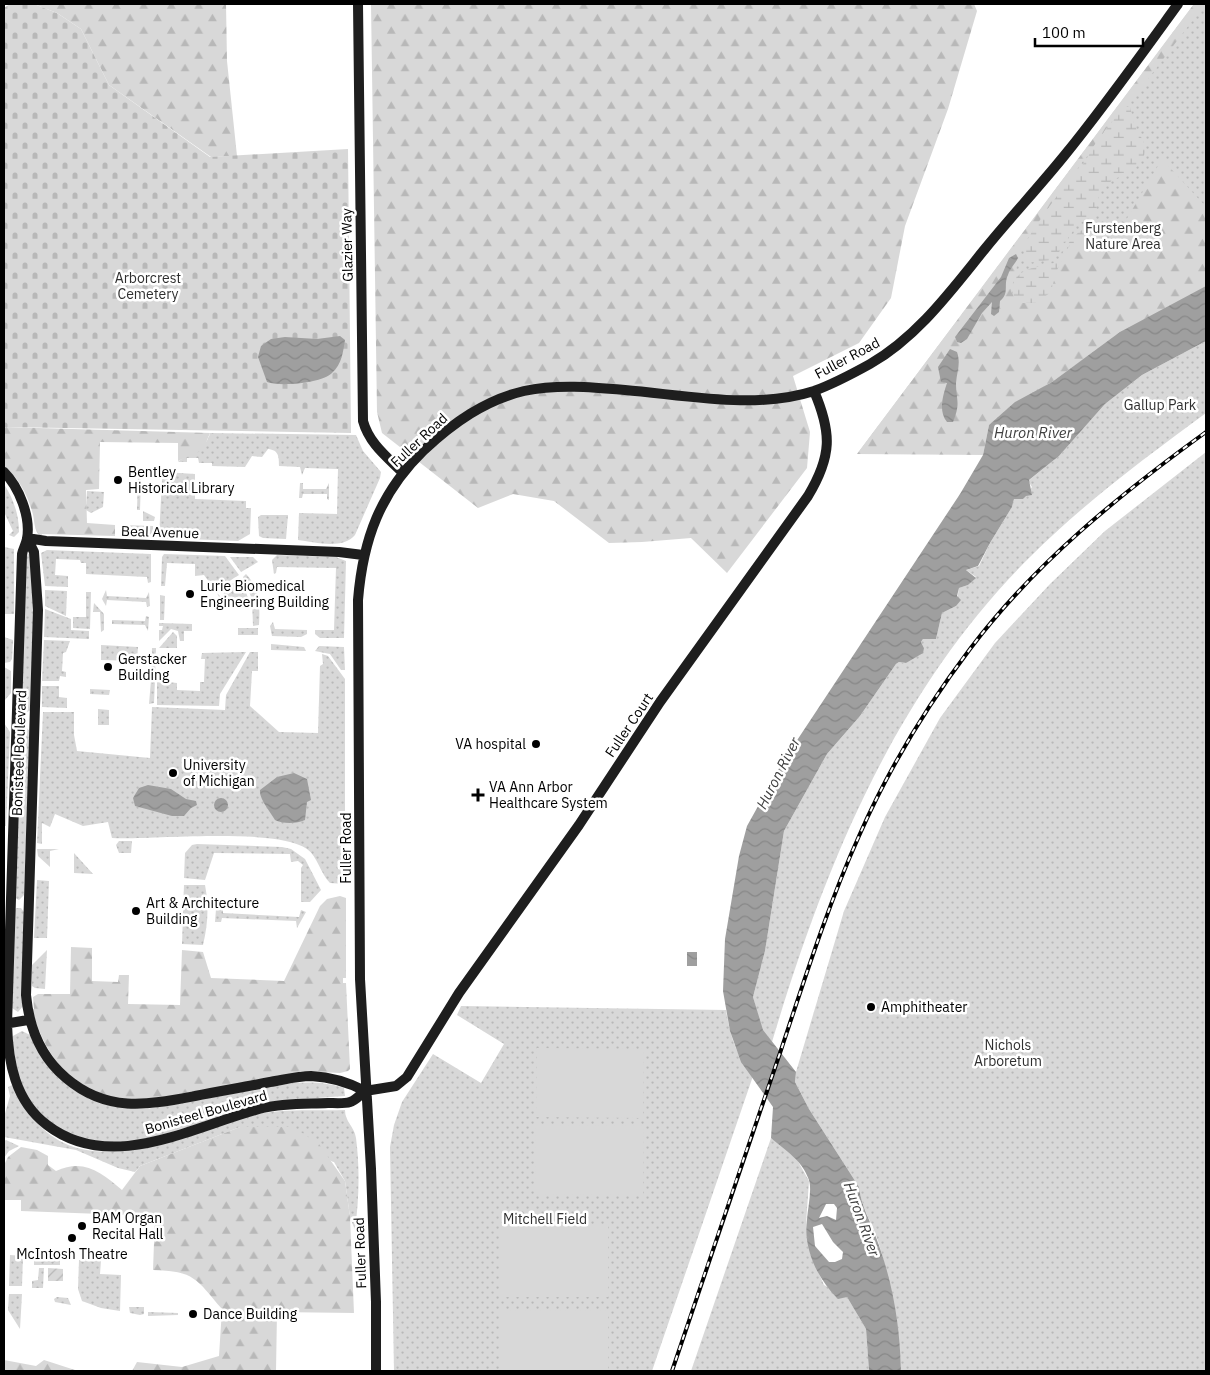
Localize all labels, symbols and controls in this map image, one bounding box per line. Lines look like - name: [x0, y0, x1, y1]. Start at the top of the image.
- scale bar: [1035, 15, 1142, 47]
- text: 100 m: [1042, 23, 1086, 42]
- street label: Glazier Way: [337, 208, 357, 282]
- park label: Furstenberg Nature Area: [1085, 219, 1162, 253]
- park label: Arborcrest Cemetery: [115, 269, 181, 303]
- street label: Fuller Road: [811, 333, 883, 383]
- park label: Gallup Park: [1124, 396, 1197, 414]
- street label: Fuller Road: [387, 409, 451, 471]
- water label: Huron River: [994, 423, 1073, 442]
- place label: Bentley Historical Library: [128, 463, 235, 497]
- marker: Bentley Historical Library: [112, 474, 124, 486]
- street label: Beal Avenue: [121, 522, 200, 542]
- place label: Lurie Biomedical Engineering Building: [200, 577, 330, 611]
- marker: Lurie Biomedical Engineering Building: [184, 588, 196, 600]
- place label: Gerstacker Building: [118, 650, 187, 684]
- marker: Gerstacker Building: [102, 661, 114, 673]
- street label: Fuller Court: [601, 689, 657, 761]
- street label: Bonisteel Boulevard: [8, 690, 30, 816]
- water label: Huron River: [752, 733, 804, 812]
- place label: VA hospital: [455, 735, 526, 753]
- marker: VA hospital: [530, 738, 542, 750]
- place label: University of Michigan: [183, 756, 255, 790]
- marker: University of Michigan: [167, 767, 179, 779]
- place label: VA Ann Arbor Healthcare System: [489, 778, 608, 812]
- marker: VA Ann Arbor Healthcare System: [471, 788, 485, 802]
- street label: Fuller Road: [337, 812, 355, 884]
- place label: Art & Architecture Building: [146, 894, 259, 928]
- marker: Art & Architecture Building: [130, 905, 142, 917]
- place label: Amphitheater: [881, 998, 967, 1016]
- marker: Amphitheater: [865, 1001, 877, 1013]
- park label: Nichols Arboretum: [974, 1036, 1042, 1070]
- street label: Bonisteel Boulevard: [143, 1086, 269, 1138]
- water label: Huron River: [840, 1179, 884, 1259]
- place label: BAM Organ Recital Hall: [92, 1209, 164, 1243]
- park label: Mitchell Field: [503, 1210, 587, 1228]
- street label: Fuller Road: [350, 1217, 370, 1289]
- marker: BAM Organ Recital Hall: [76, 1220, 88, 1232]
- marker: McIntosh Theatre: [66, 1232, 78, 1244]
- place label: McIntosh Theatre: [16, 1245, 128, 1263]
- place label: Dance Building: [203, 1305, 298, 1323]
- marker: Dance Building: [187, 1308, 199, 1320]

